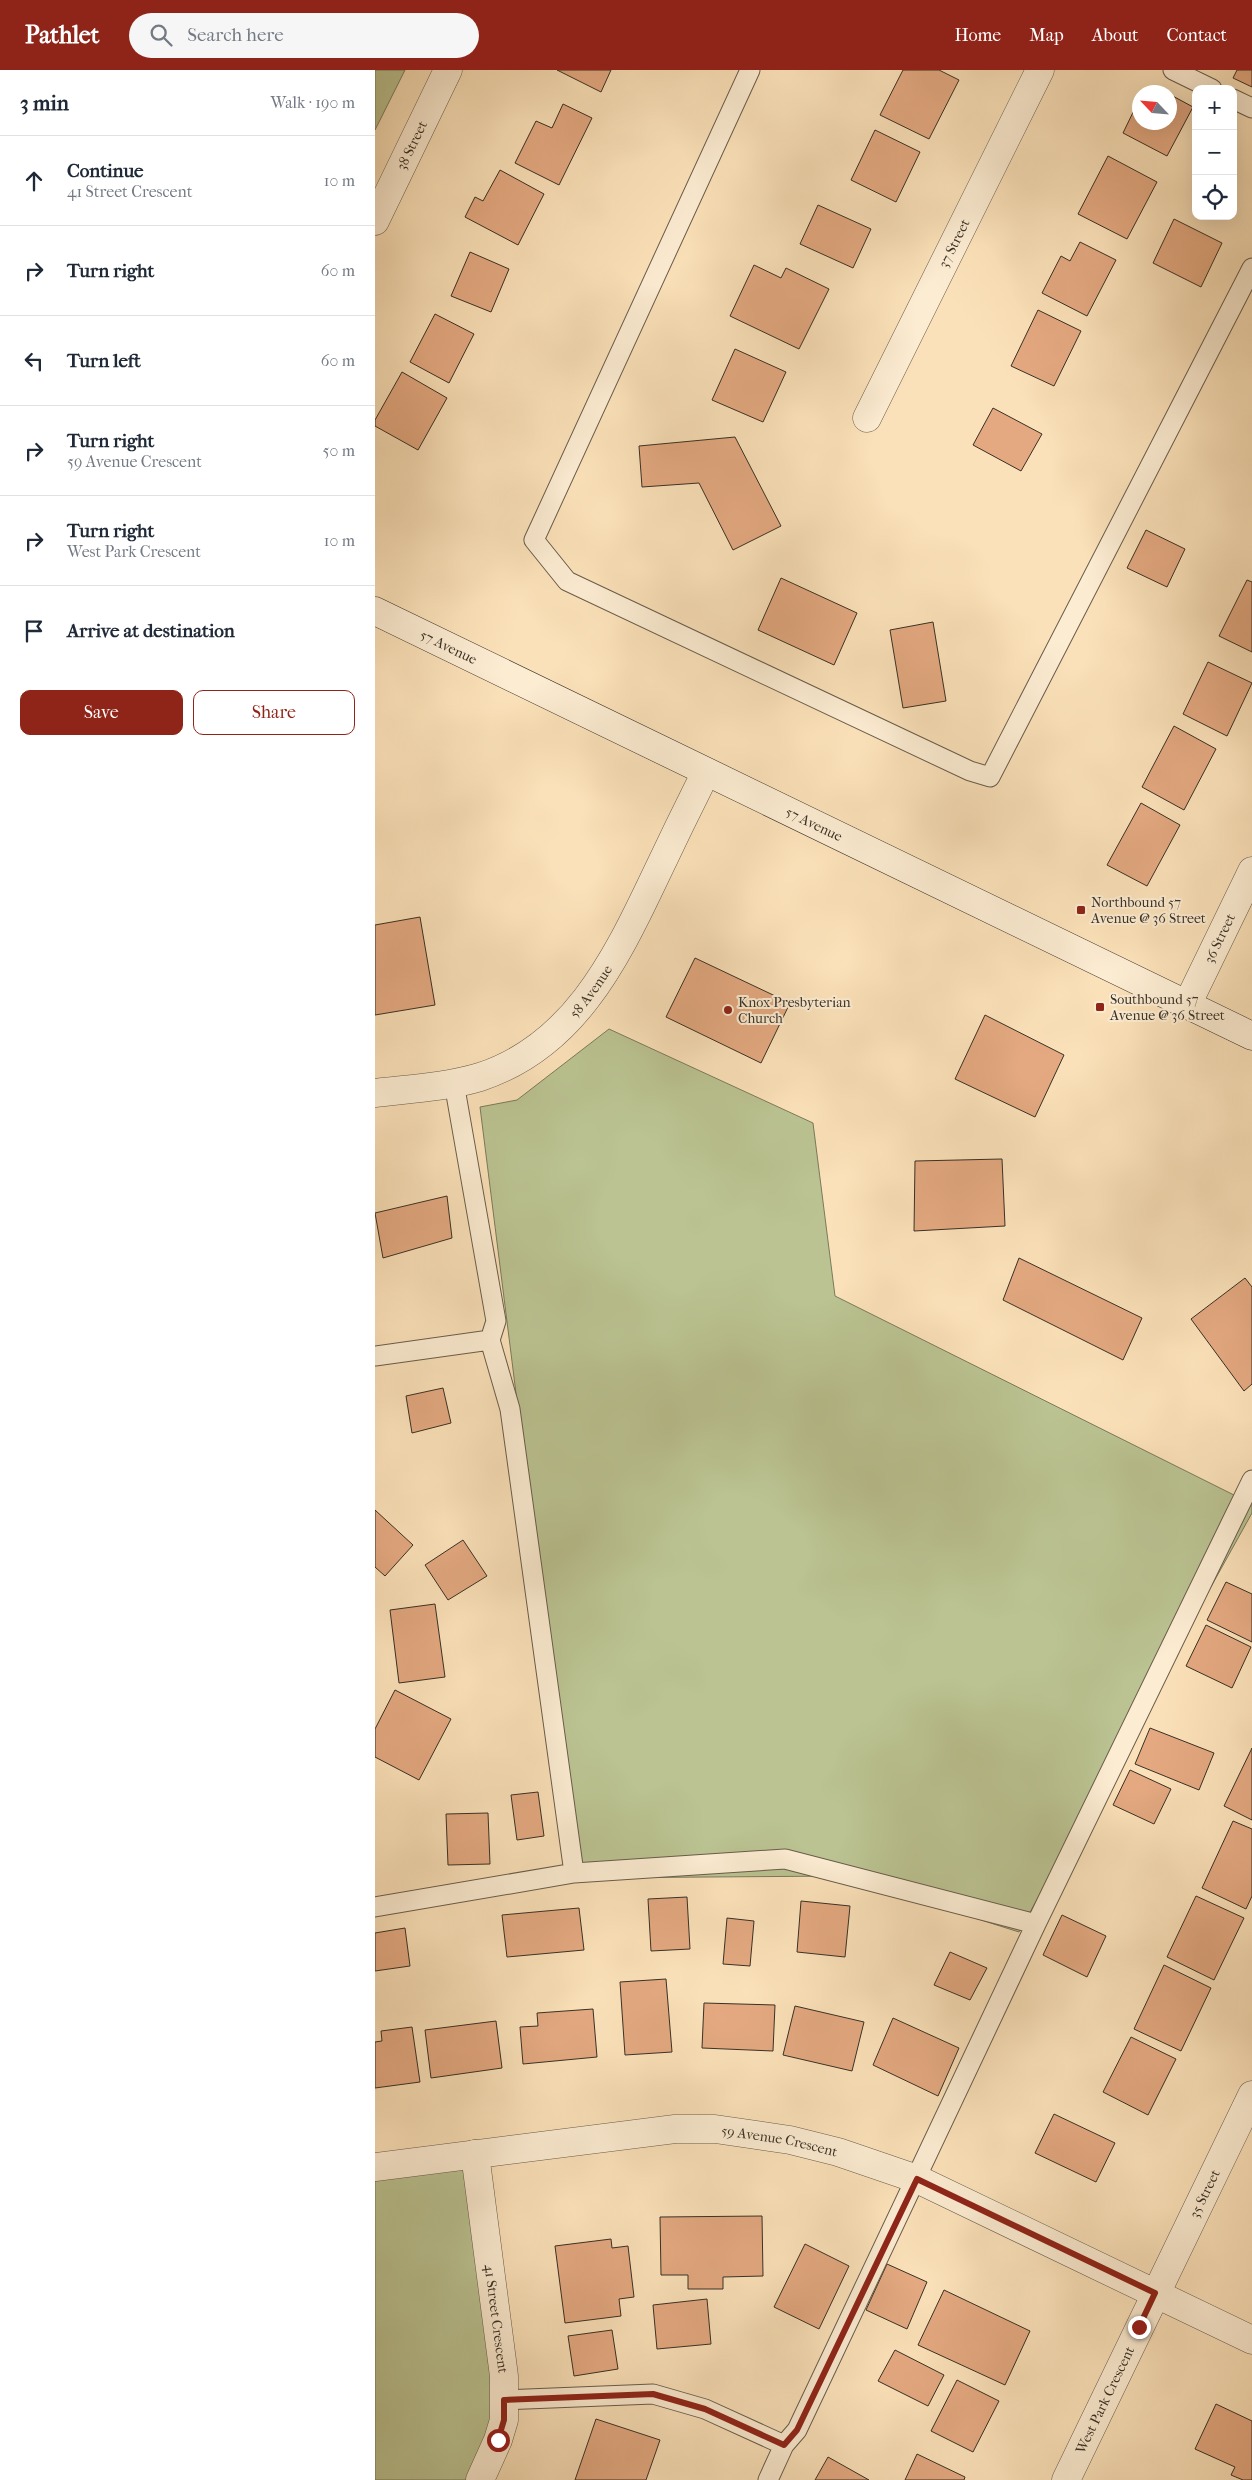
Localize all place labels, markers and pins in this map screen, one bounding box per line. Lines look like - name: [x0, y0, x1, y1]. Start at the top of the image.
- place label: Northbound 57 Avenue @ 36 Street: [1090, 894, 1206, 927]
- marker: Northbound 57 Avenue @ 36 Street: [1075, 904, 1087, 916]
- place label: Southbound 57 Avenue @ 36 Street: [1109, 991, 1225, 1024]
- place label: Knox Presbyterian Church: [738, 994, 851, 1027]
- marker: Southbound 57 Avenue @ 36 Street: [1094, 1001, 1106, 1013]
- marker: Knox Presbyterian Church: [722, 1004, 734, 1016]

